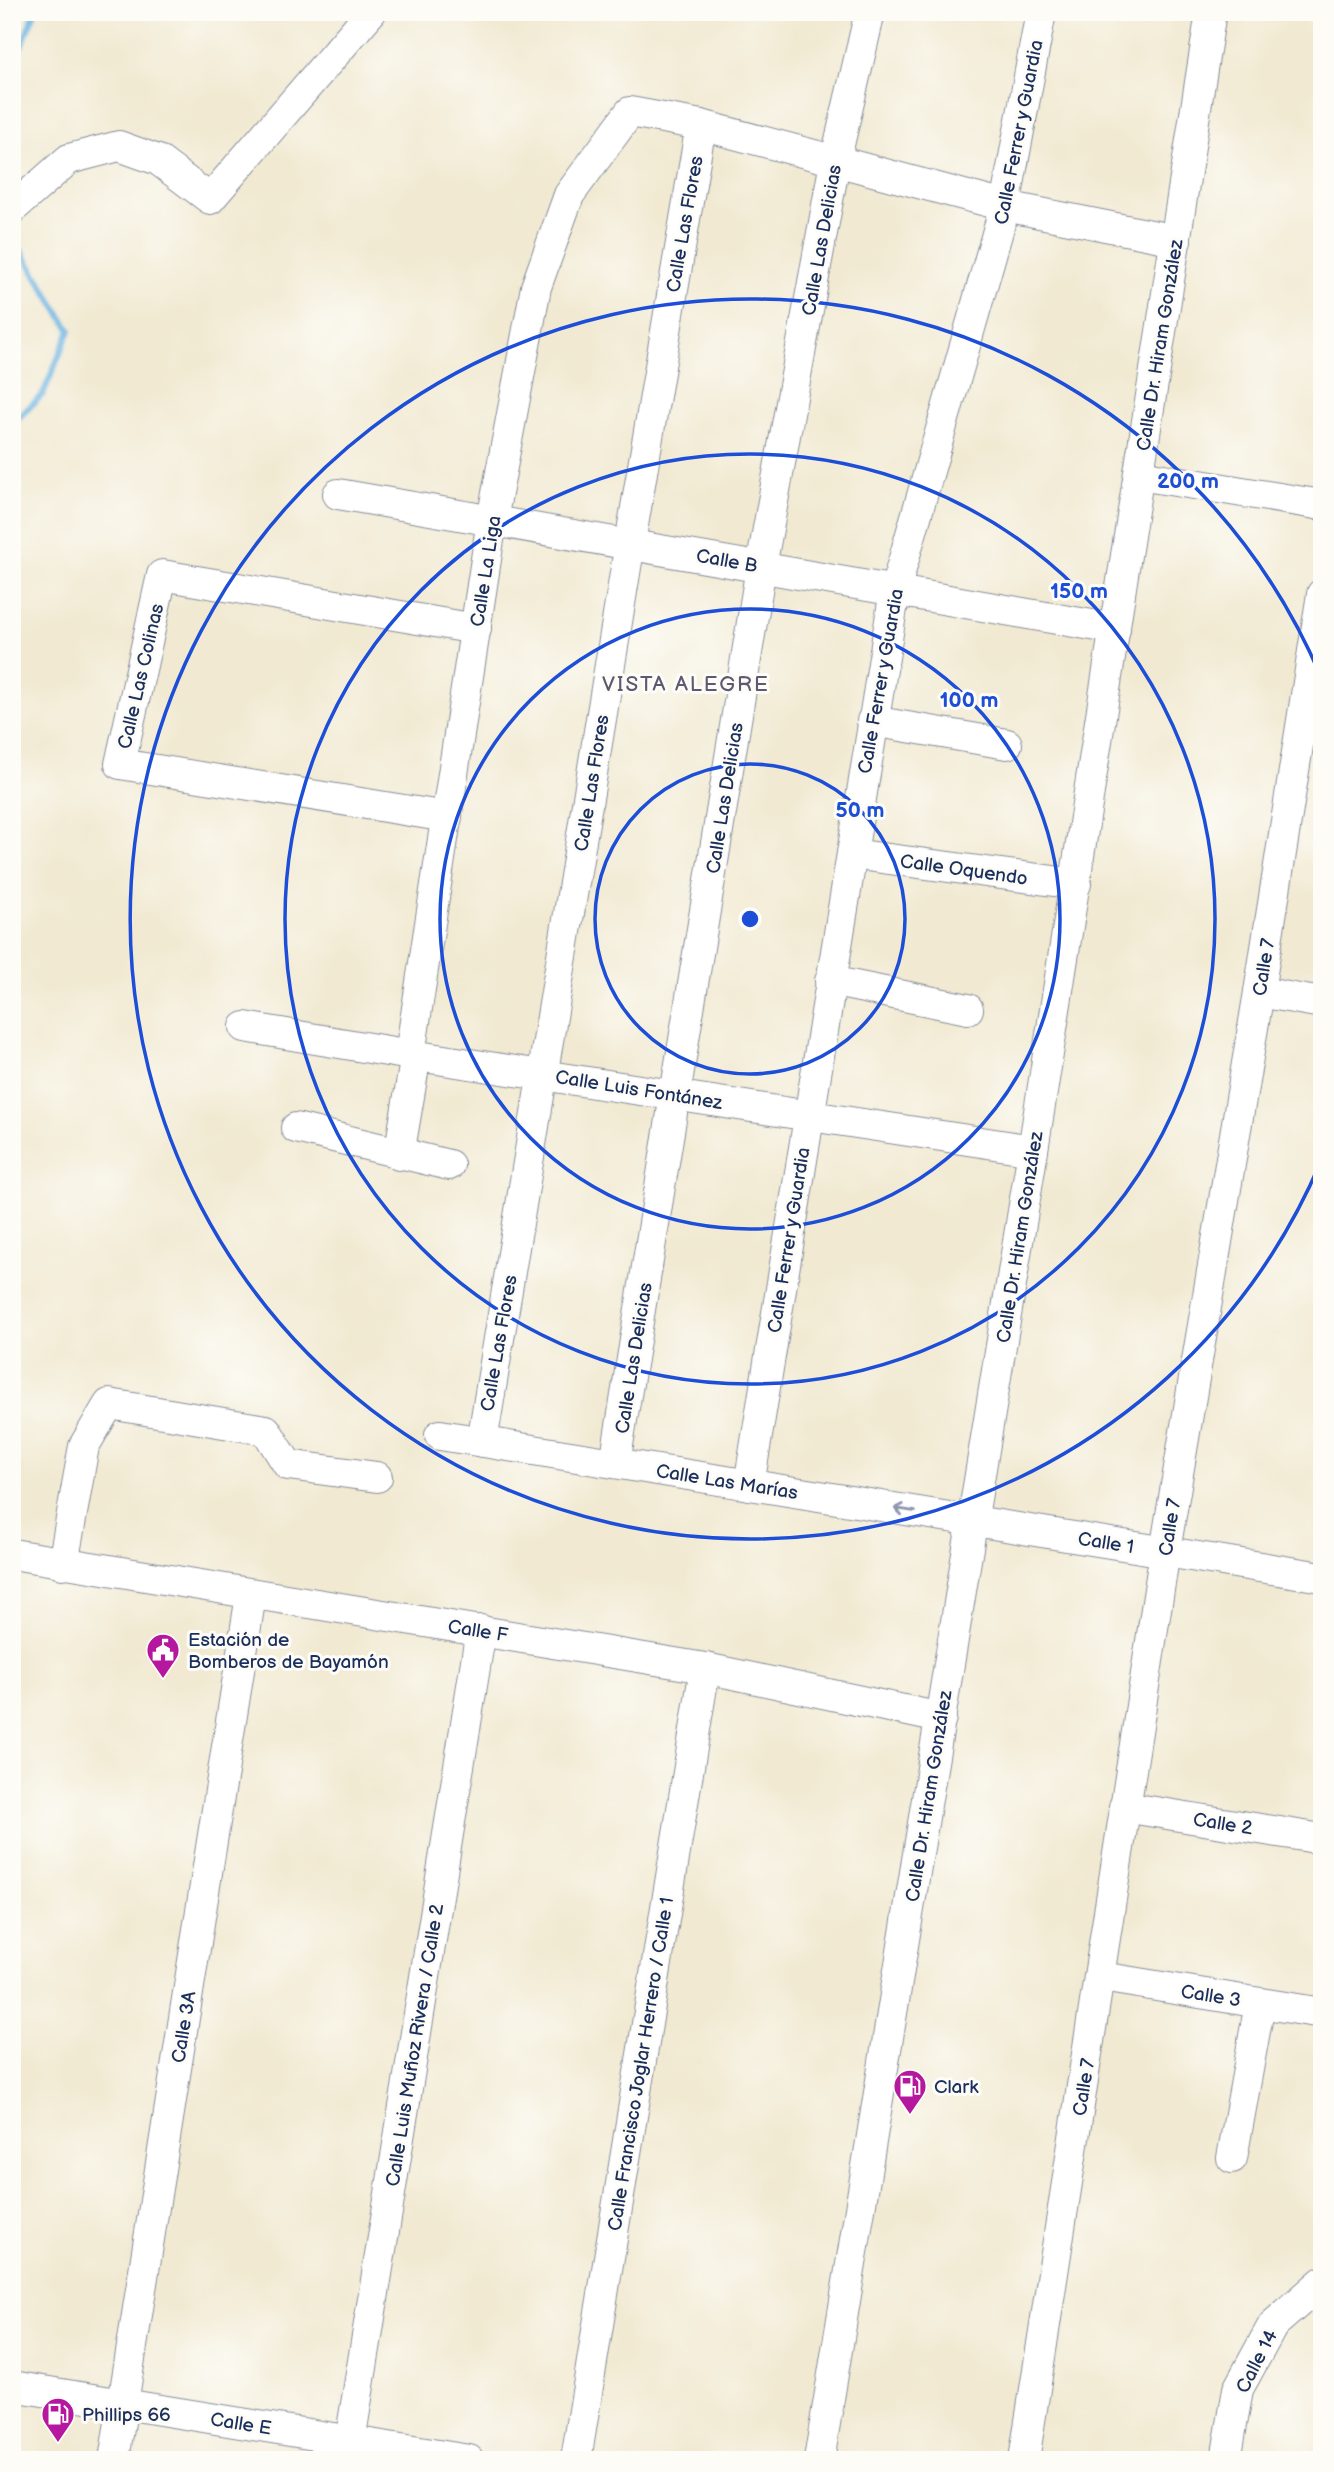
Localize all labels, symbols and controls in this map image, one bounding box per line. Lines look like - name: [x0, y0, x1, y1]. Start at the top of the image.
- street label: Calle Ferrer y Guardia: [990, 38, 1049, 227]
- street label: Calle Las Flores: [662, 154, 709, 294]
- street label: Calle Las Delicias: [798, 163, 847, 318]
- street label: Calle Dr. Hiram González: [1132, 237, 1189, 453]
- text: 200 m: [1157, 469, 1219, 494]
- street label: Calle La Liga: [466, 514, 507, 629]
- street label: Calle B: [694, 545, 759, 578]
- text: 150 m: [1050, 579, 1108, 604]
- street label: Calle Ferrer y Guardia: [854, 587, 909, 776]
- street label: Calle Las Colinas: [114, 601, 169, 751]
- district label: VISTA ALEGRE: [602, 672, 770, 697]
- text: 100 m: [940, 688, 998, 713]
- street label: Calle Las Flores: [570, 713, 615, 853]
- street label: Calle Las Delicias: [702, 721, 749, 876]
- text: 50 m: [836, 798, 884, 823]
- street label: Calle Oquendo: [899, 850, 1029, 891]
- centre of rings: [738, 907, 762, 931]
- street label: Calle 7: [1249, 936, 1280, 998]
- street label: Calle Luis Fontánez: [554, 1066, 725, 1115]
- street label: Calle Dr. Hiram González: [992, 1129, 1049, 1345]
- street label: Calle Ferrer y Guardia: [763, 1146, 816, 1335]
- street label: Calle Las Flores: [476, 1273, 523, 1413]
- street label: Calle Las Delicias: [611, 1281, 658, 1436]
- street label: Calle Las Marías: [654, 1460, 799, 1505]
- street label: Calle 7: [1155, 1496, 1186, 1558]
- one-way arrow: [894, 1503, 917, 1516]
- street label: Calle 1: [1076, 1528, 1135, 1559]
- street label: Calle F: [446, 1615, 510, 1648]
- place label: Estación de Bomberos de Bayamón: [188, 1629, 389, 1674]
- public building icon: Estación de Bomberos de Bayamón: [144, 1631, 182, 1680]
- street label: Calle Dr. Hiram González: [901, 1688, 958, 1904]
- street label: Calle 2: [1191, 1808, 1255, 1841]
- street label: Calle Francisco Joglar Herrero / Calle 1: [604, 1896, 679, 2233]
- street label: Calle Luis Muñoz Rivera / Calle 2: [382, 1902, 449, 2188]
- street label: Calle 3: [1179, 1980, 1243, 2013]
- street label: Calle 3A: [167, 1989, 202, 2065]
- street label: Calle 7: [1069, 2056, 1100, 2118]
- fuel station icon: Clark: [891, 2067, 929, 2116]
- place label: Clark: [934, 2076, 979, 2099]
- street label: Calle 14: [1232, 2326, 1283, 2397]
- fuel station icon: Phillips 66: [39, 2395, 77, 2444]
- place label: Phillips 66: [82, 2404, 171, 2427]
- street label: Calle E: [209, 2408, 273, 2441]

